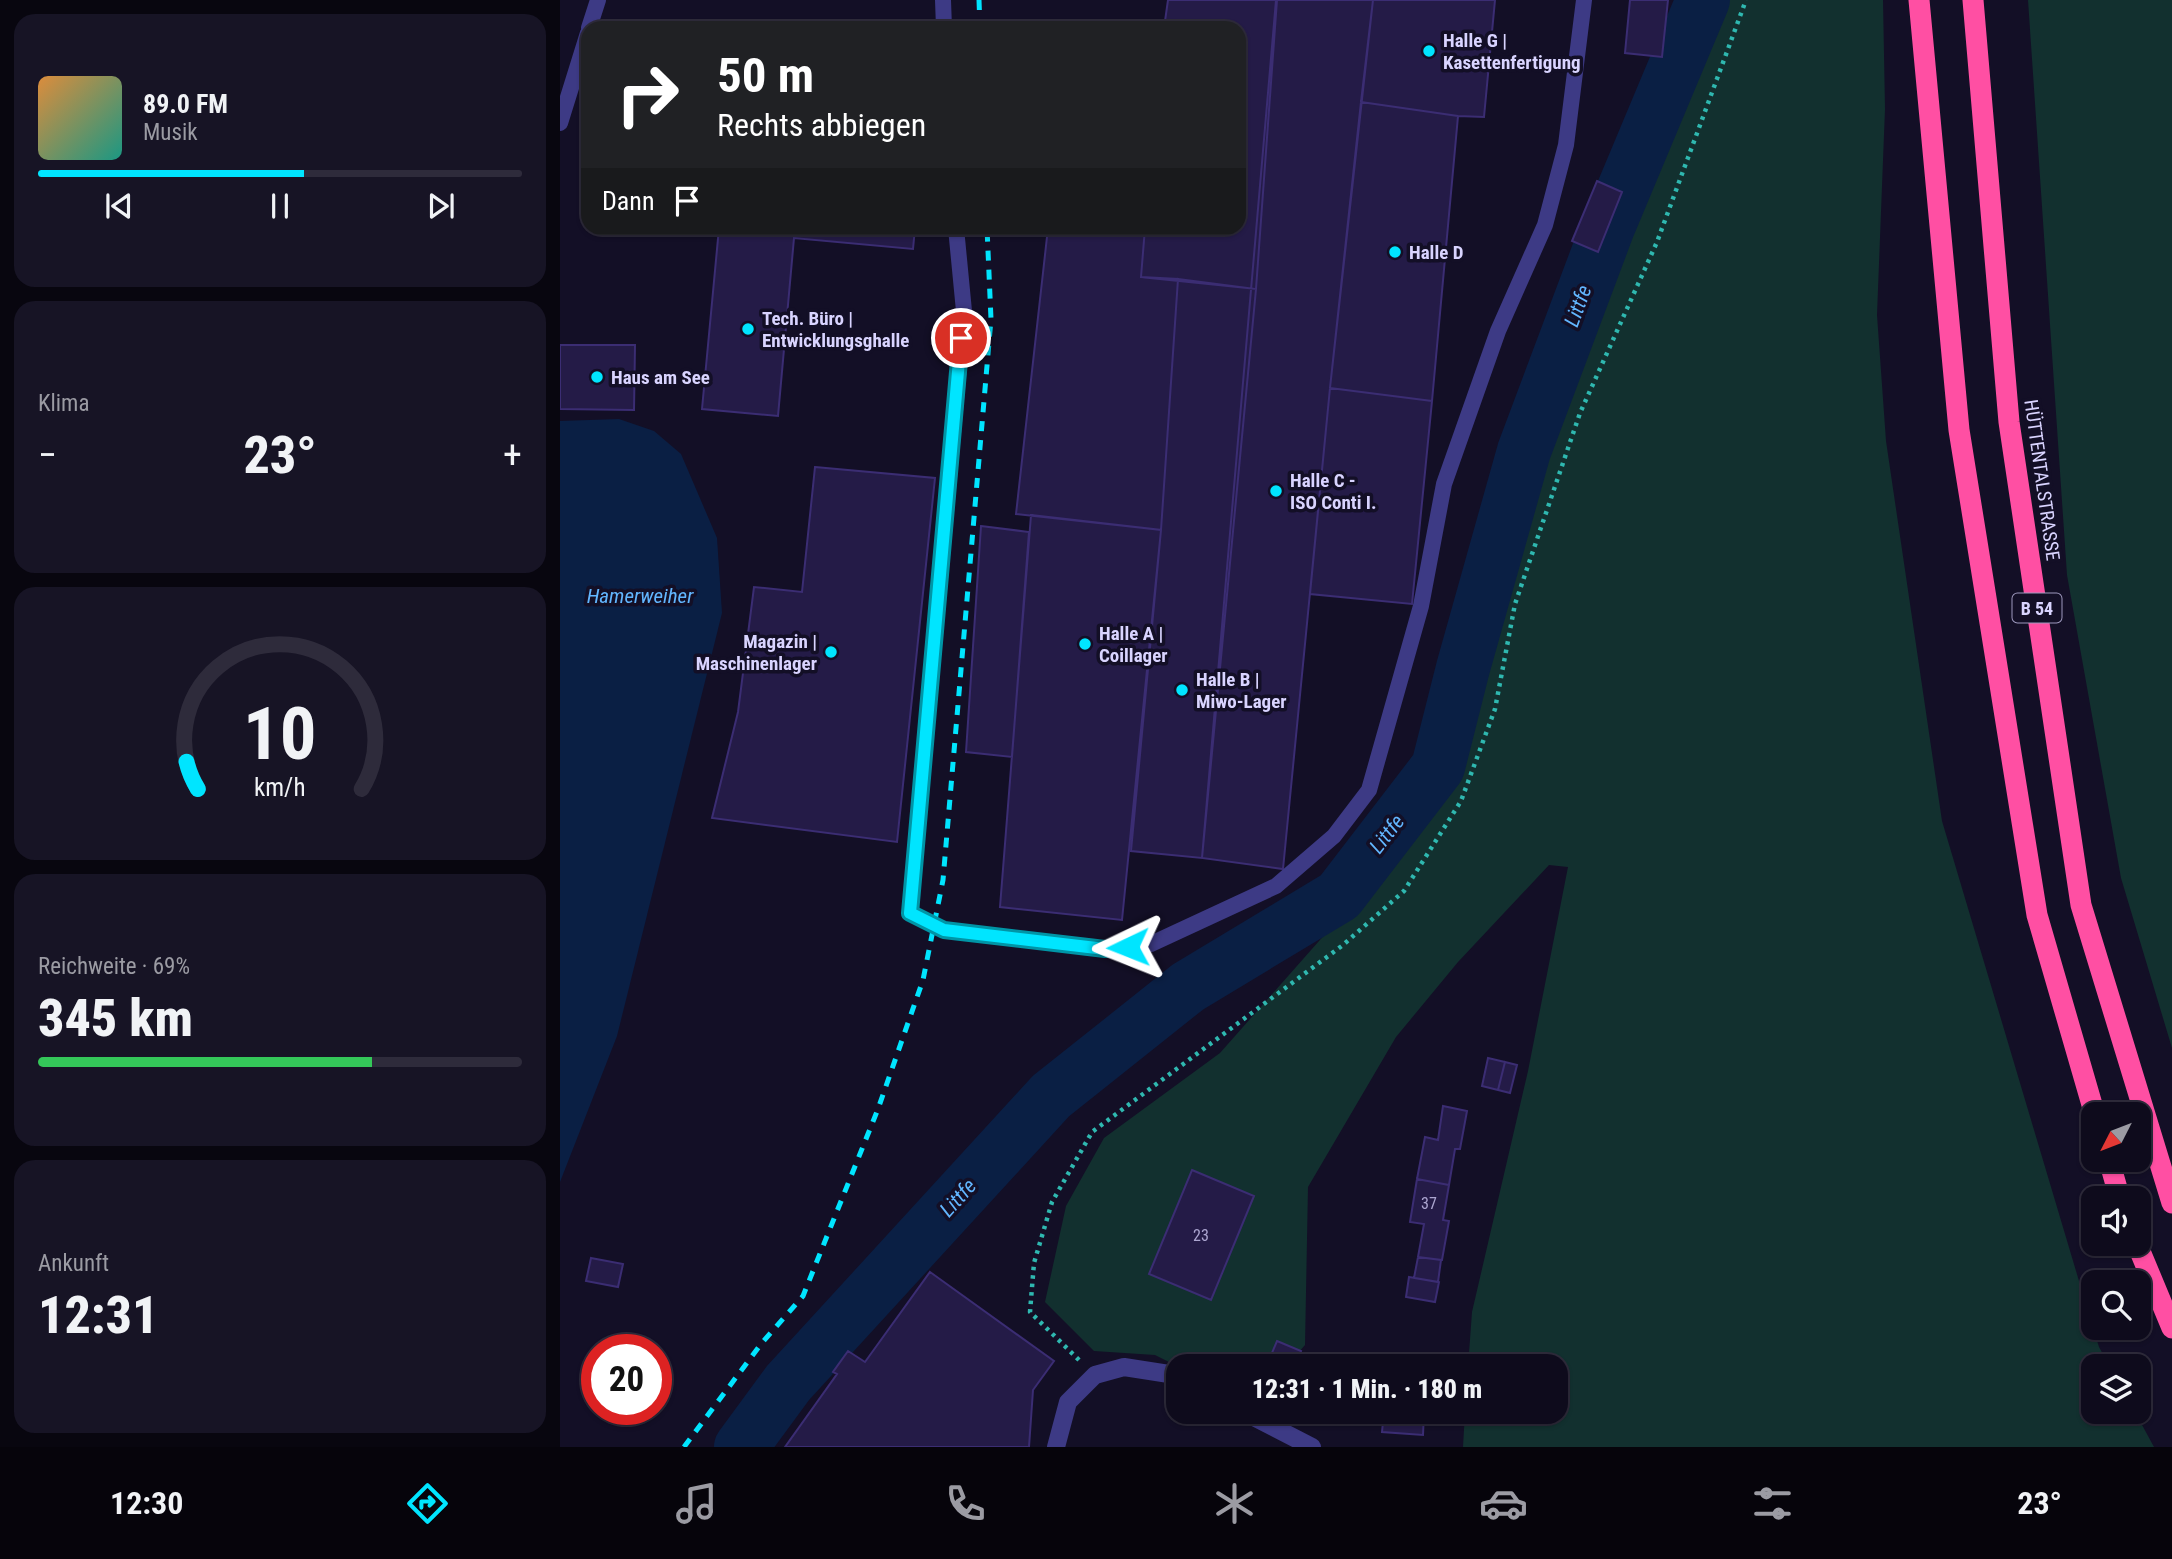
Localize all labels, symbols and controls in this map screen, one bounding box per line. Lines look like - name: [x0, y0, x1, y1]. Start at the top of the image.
- place label: Halle G | Kasettenfertigung: [1443, 29, 1581, 74]
- marker: Halle G | Kasettenfertigung: [1421, 43, 1437, 59]
- text: 50 m: [717, 47, 814, 104]
- icon: right: [602, 49, 693, 140]
- text: 89.0 FM: [143, 89, 228, 119]
- text: Rechts abbiegen: [717, 106, 926, 144]
- text: Musik: [143, 119, 198, 146]
- icon: arrive: [668, 182, 706, 220]
- text: Dann: [602, 186, 654, 216]
- icon: previous: [100, 187, 138, 225]
- icon: pause: [261, 187, 299, 225]
- icon: next: [422, 187, 460, 225]
- place label: Halle D: [1409, 241, 1463, 264]
- marker: Halle D: [1387, 244, 1403, 260]
- water label: Littfe: [1560, 282, 1596, 330]
- place label: Tech. Büro | Entwicklungsghalle: [762, 307, 909, 352]
- pin: [931, 308, 991, 368]
- icon: arrive: [942, 319, 980, 357]
- marker: Tech. Büro | Entwicklungsghalle: [740, 321, 756, 337]
- place label: Haus am See: [611, 366, 710, 389]
- marker: Haus am See: [589, 369, 605, 385]
- text: Klima: [38, 390, 89, 417]
- street label: HÜTTENTALSTRASSE: [2019, 398, 2065, 562]
- text: 23°: [243, 425, 317, 486]
- text: −: [38, 433, 57, 477]
- text: +: [503, 433, 522, 477]
- place label: Halle C - ISO Conti I.: [1290, 469, 1377, 514]
- marker: Halle C - ISO Conti I.: [1268, 483, 1284, 499]
- water label: Hamerweiher: [587, 584, 694, 608]
- road number: B 54: [2012, 594, 2062, 622]
- place label: Halle A | Coillager: [1099, 622, 1168, 667]
- place label: Magazin | Maschinenlager: [696, 630, 817, 675]
- marker: Halle A | Coillager: [1077, 636, 1093, 652]
- marker: Magazin | Maschinenlager: [823, 644, 839, 660]
- place label: Halle B | Miwo-Lager: [1196, 668, 1287, 713]
- marker: Halle B | Miwo-Lager: [1174, 682, 1190, 698]
- text: 10: [243, 692, 317, 778]
- text: km/h: [254, 773, 306, 802]
- water label: Littfe: [1365, 810, 1409, 858]
- position arrow: [1091, 910, 1165, 984]
- text: Reichweite · 69%: [38, 953, 190, 980]
- text: 345 km: [38, 988, 193, 1049]
- north arrow: [2081, 1102, 2151, 1172]
- map controls: [2081, 1102, 2151, 1424]
- water label: Littfe: [935, 1174, 981, 1222]
- button: sound: [2081, 1186, 2151, 1256]
- house number: 37: [1421, 1194, 1437, 1213]
- house number: 23: [1193, 1226, 1209, 1245]
- text: Ankunft: [38, 1250, 109, 1277]
- button: search: [2081, 1270, 2151, 1340]
- text: 12:31: [38, 1285, 158, 1346]
- speed limit sign: 20: [581, 1334, 672, 1425]
- button: layers: [2081, 1354, 2151, 1424]
- text: 12:31 · 1 Min. · 180 m: [1252, 1374, 1482, 1404]
- icon: directions: [403, 1479, 452, 1528]
- icon: music: [672, 1479, 721, 1528]
- icon: phone: [941, 1479, 990, 1528]
- icon: climate: [1210, 1479, 1259, 1528]
- icon: car: [1479, 1479, 1528, 1528]
- icon: filters: [1748, 1479, 1797, 1528]
- text: 12:30: [110, 1484, 183, 1522]
- text: 23°: [2017, 1484, 2062, 1522]

